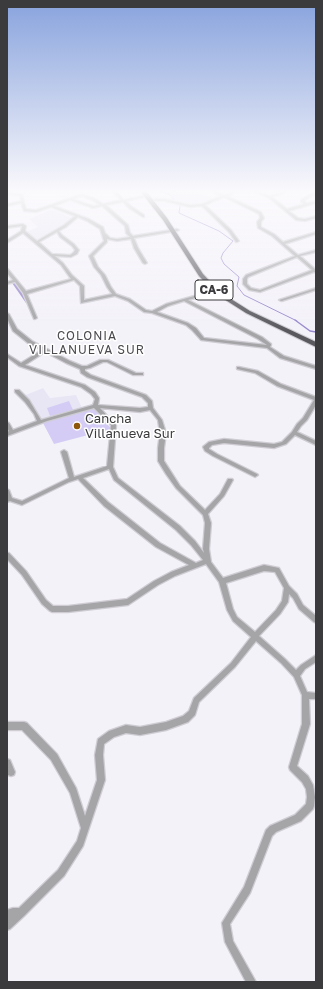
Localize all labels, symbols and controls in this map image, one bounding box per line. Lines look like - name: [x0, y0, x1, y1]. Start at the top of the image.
- road number: CA-6: [195, 280, 233, 300]
- district label: COLONIA VILLANUEVA SUR: [29, 329, 145, 357]
- place label: Cancha Villanueva Sur: [85, 411, 175, 442]
- marker: Cancha Villanueva Sur: [72, 421, 82, 431]

